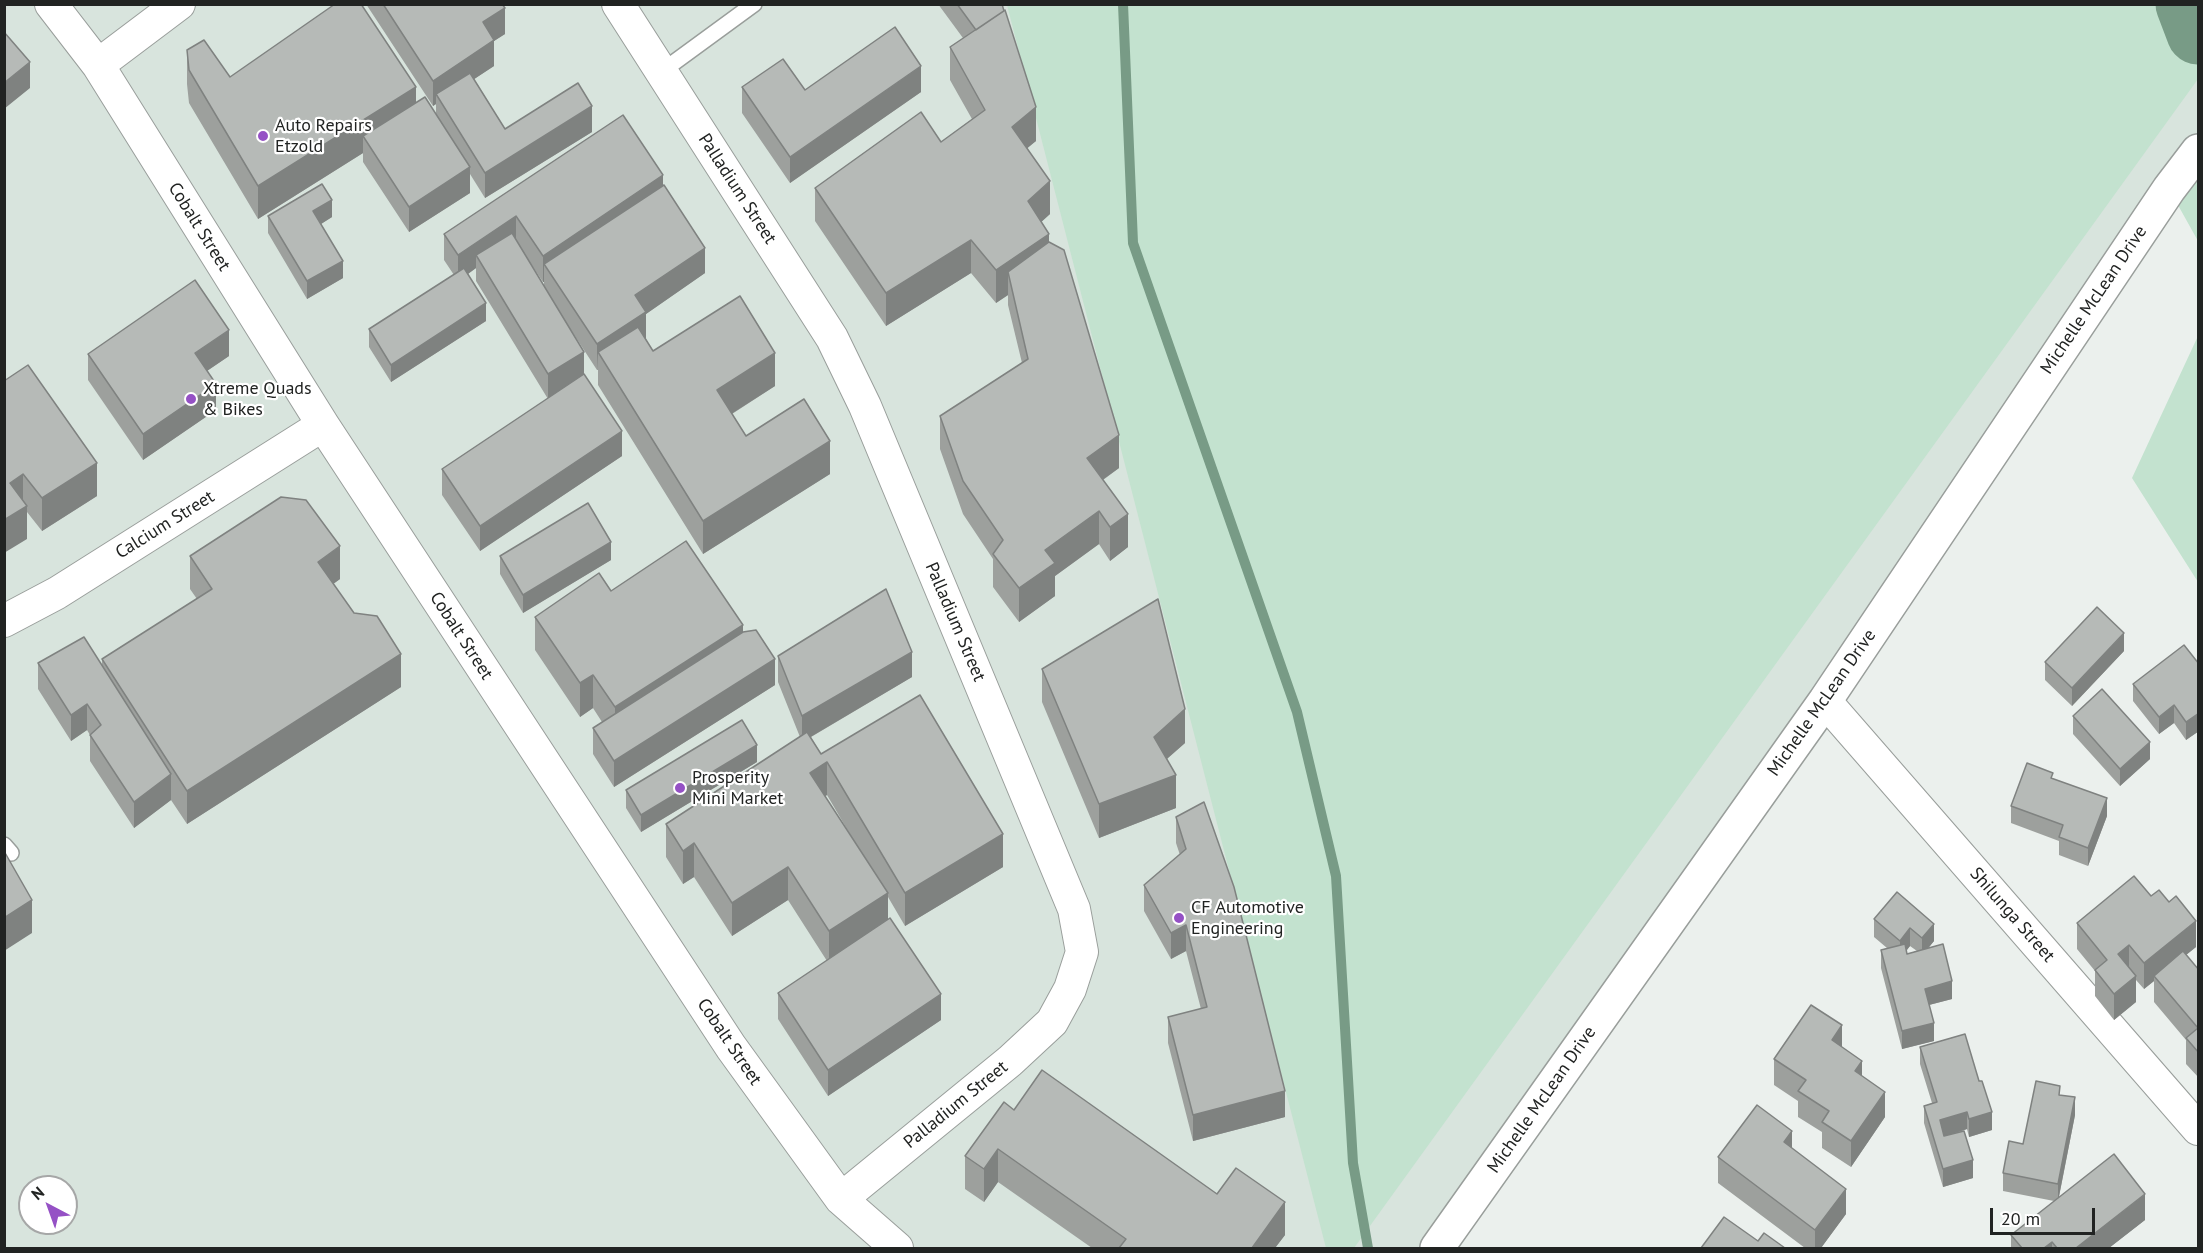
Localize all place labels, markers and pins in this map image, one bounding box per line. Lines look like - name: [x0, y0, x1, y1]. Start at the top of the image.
- place label: Auto Repairs Etzold: [275, 115, 372, 158]
- marker: Auto Repairs Etzold: [256, 129, 270, 143]
- place label: Xtreme Quads & Bikes: [203, 378, 312, 420]
- marker: Xtreme Quads & Bikes: [184, 392, 198, 406]
- place label: Prosperity Mini Market: [692, 767, 783, 810]
- marker: Prosperity Mini Market: [673, 781, 687, 795]
- place label: CF Automotive Engineering: [1191, 897, 1304, 940]
- marker: CF Automotive Engineering: [1172, 911, 1186, 925]

